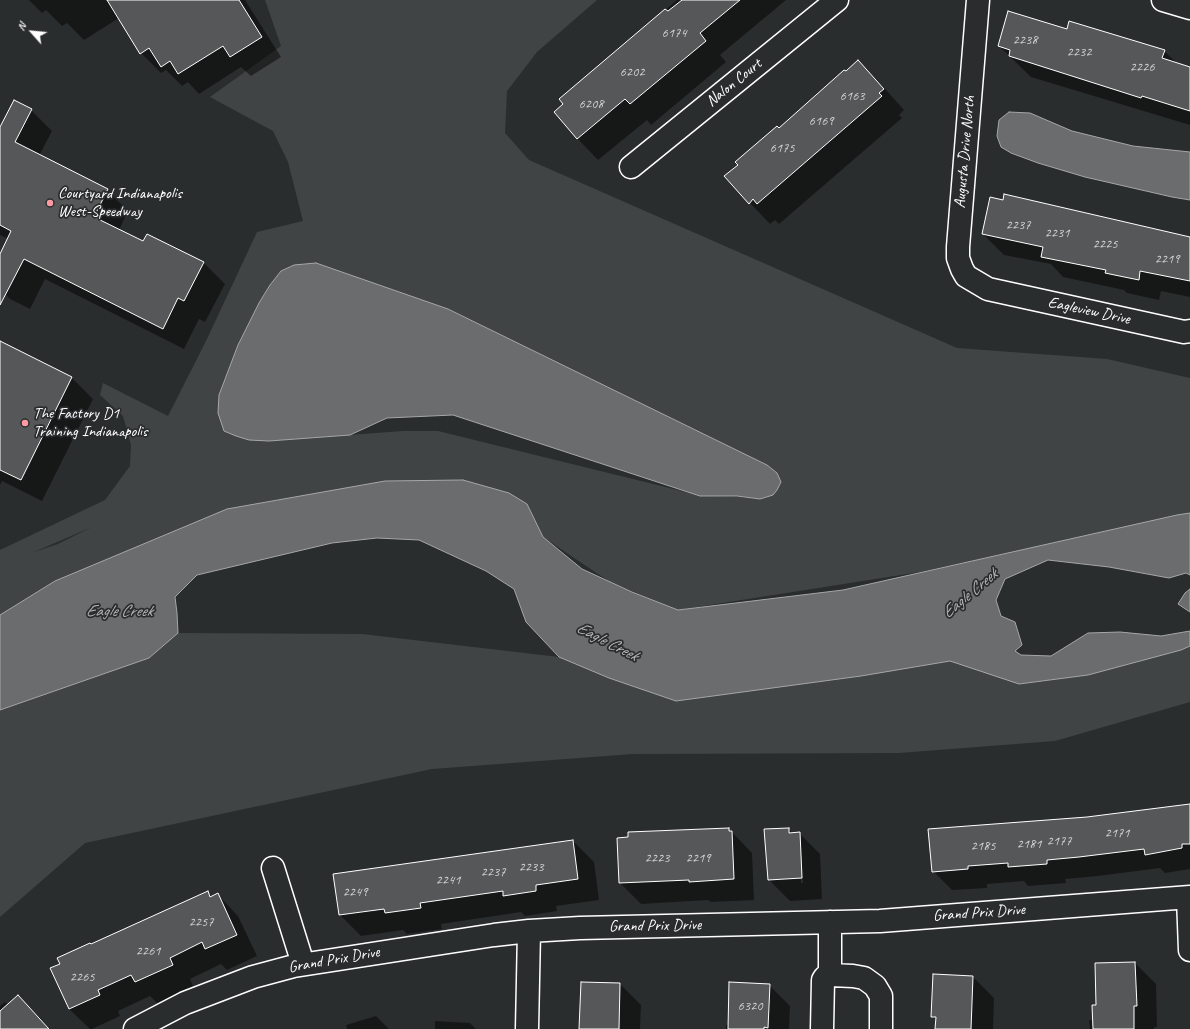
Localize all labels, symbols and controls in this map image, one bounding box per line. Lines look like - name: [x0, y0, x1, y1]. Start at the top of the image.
- north arrow: [12, 12, 52, 52]
- text: N: [14, 20, 29, 33]
- house number: 6174: [661, 25, 687, 41]
- house number: 2238: [1012, 32, 1038, 48]
- house number: 2232: [1066, 44, 1092, 60]
- street label: Nalon Court: [702, 55, 766, 111]
- house number: 2226: [1129, 59, 1155, 75]
- house number: 6202: [619, 64, 645, 80]
- house number: 6163: [839, 88, 865, 104]
- street label: Augusta Drive North: [951, 95, 979, 209]
- house number: 6208: [578, 96, 604, 112]
- house number: 6169: [808, 113, 834, 129]
- house number: 6175: [769, 140, 795, 156]
- place label: Courtyard Indianapolis West-Speedway: [58, 184, 182, 222]
- marker: Courtyard Indianapolis West-Speedway: [45, 198, 55, 208]
- house number: 2237: [1005, 217, 1031, 233]
- house number: 2231: [1044, 225, 1070, 241]
- house number: 2225: [1092, 236, 1118, 252]
- house number: 2219: [1154, 251, 1180, 267]
- street label: Eagleview Drive: [1046, 293, 1132, 329]
- place label: The Factory D1 Training Indianapolis: [33, 404, 147, 442]
- marker: The Factory D1 Training Indianapolis: [20, 418, 30, 428]
- water label: Eagle Creek: [938, 565, 1002, 623]
- water label: Eagle Creek: [86, 602, 152, 622]
- water label: Eagle Creek: [573, 618, 641, 666]
- house number: 2171: [1104, 825, 1130, 841]
- house number: 2177: [1046, 833, 1072, 849]
- house number: 2181: [1016, 836, 1042, 852]
- house number: 2185: [970, 838, 996, 854]
- house number: 2223: [644, 850, 670, 866]
- house number: 2219: [685, 850, 711, 866]
- house number: 2233: [518, 859, 544, 875]
- house number: 2237: [480, 864, 506, 880]
- house number: 2241: [435, 872, 461, 888]
- house number: 2249: [342, 884, 368, 900]
- street label: Grand Prix Drive: [932, 900, 1026, 926]
- house number: 2257: [188, 914, 214, 930]
- street label: Grand Prix Drive: [609, 916, 701, 936]
- house number: 2261: [135, 943, 161, 959]
- street label: Grand Prix Drive: [287, 943, 381, 977]
- house number: 2265: [69, 969, 95, 985]
- house number: 6320: [737, 998, 763, 1014]

